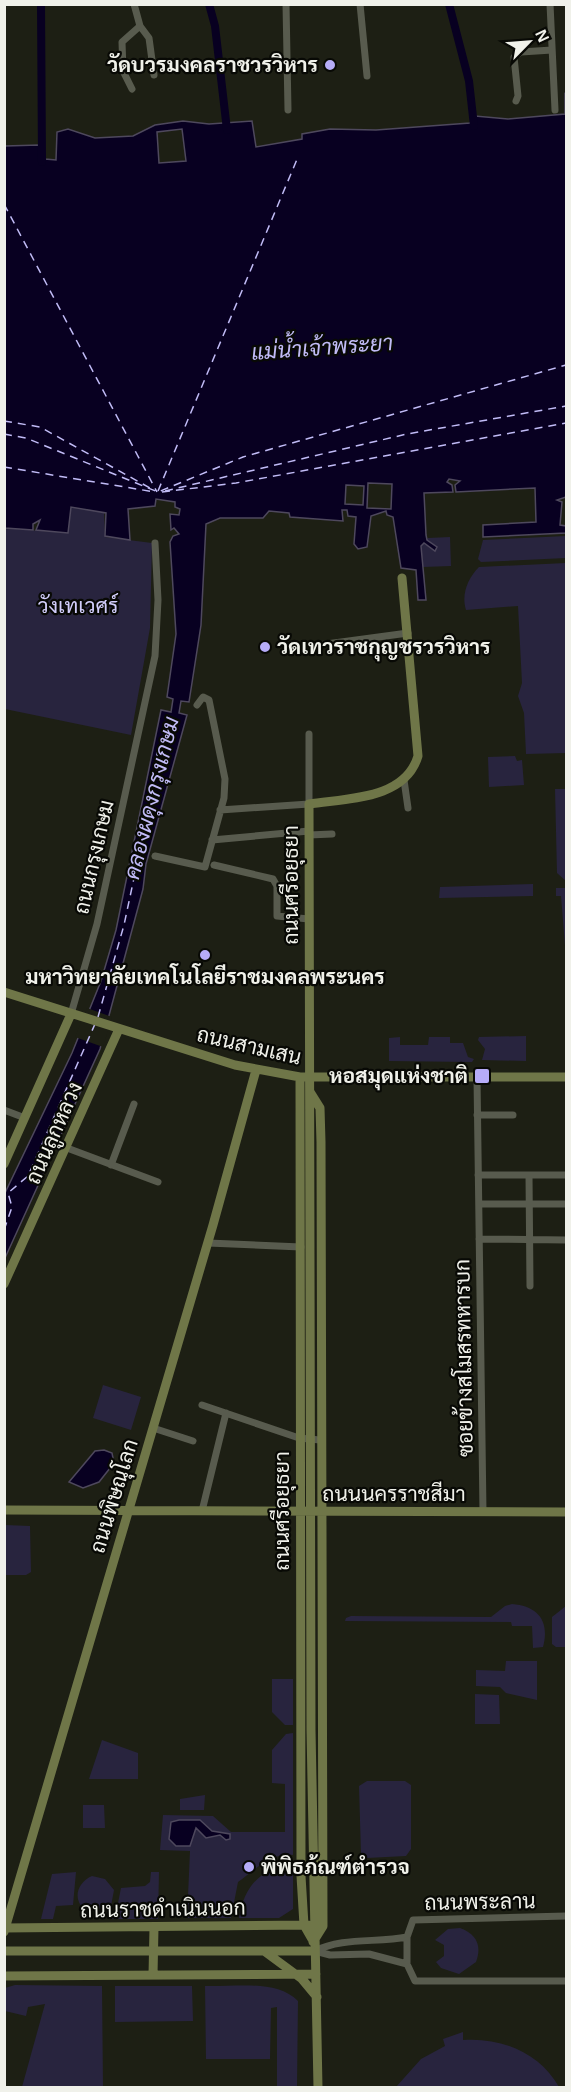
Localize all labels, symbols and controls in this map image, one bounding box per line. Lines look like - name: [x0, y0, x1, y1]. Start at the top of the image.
- north arrow: [499, 12, 559, 72]
- text: N: [532, 27, 552, 45]
- place label: วัดบวรมงคลราชวรวิหาร: [107, 53, 318, 76]
- marker: วัดบวรมงคลราชวรวิหาร: [323, 58, 337, 72]
- water label: แม่น้ำเจ้าพระยา: [250, 323, 394, 365]
- park label: วังเทเวศร์: [38, 592, 118, 617]
- place label: วัดเทวราชกุญชรวรวิหาร: [277, 635, 490, 662]
- marker: วัดเทวราชกุญชรวรวิหาร: [258, 640, 272, 654]
- water label: คลองผดุงกรุงเกษม: [119, 714, 187, 883]
- street label: ถนนกรุงเกษม: [69, 798, 121, 917]
- street label: ถนนศรีอยุธยา: [278, 825, 305, 945]
- marker: มหาวิทยาลัยเทคโนโลยีราชมงคลพระนคร: [198, 948, 212, 962]
- place label: มหาวิทยาลัยเทคโนโลยีราชมงคลพระนคร: [25, 963, 385, 988]
- street label: ถนนสามเสน: [195, 1022, 303, 1069]
- place label: หอสมุดแห่งชาติ: [329, 1064, 468, 1091]
- marker: หอสมุดแห่งชาติ: [473, 1067, 491, 1085]
- street label: ถนนลูกหลวง: [21, 1078, 90, 1189]
- street label: ซอยข้างสโมสรทหารบก: [449, 1259, 477, 1457]
- street label: ถนนพิษณุโลก: [84, 1436, 145, 1557]
- street label: ถนนศรีอยุธยา: [269, 1451, 296, 1571]
- street label: ถนนนครราชสีมา: [322, 1481, 466, 1505]
- place label: พิพิธภ้ณฑ์ตำรวจ: [261, 1854, 410, 1878]
- marker: พิพิธภ้ณฑ์ตำรวจ: [242, 1860, 256, 1874]
- street label: ถนนพระลาน: [424, 1889, 536, 1914]
- street label: ถนนราชดำเนินนอก: [80, 1896, 246, 1921]

